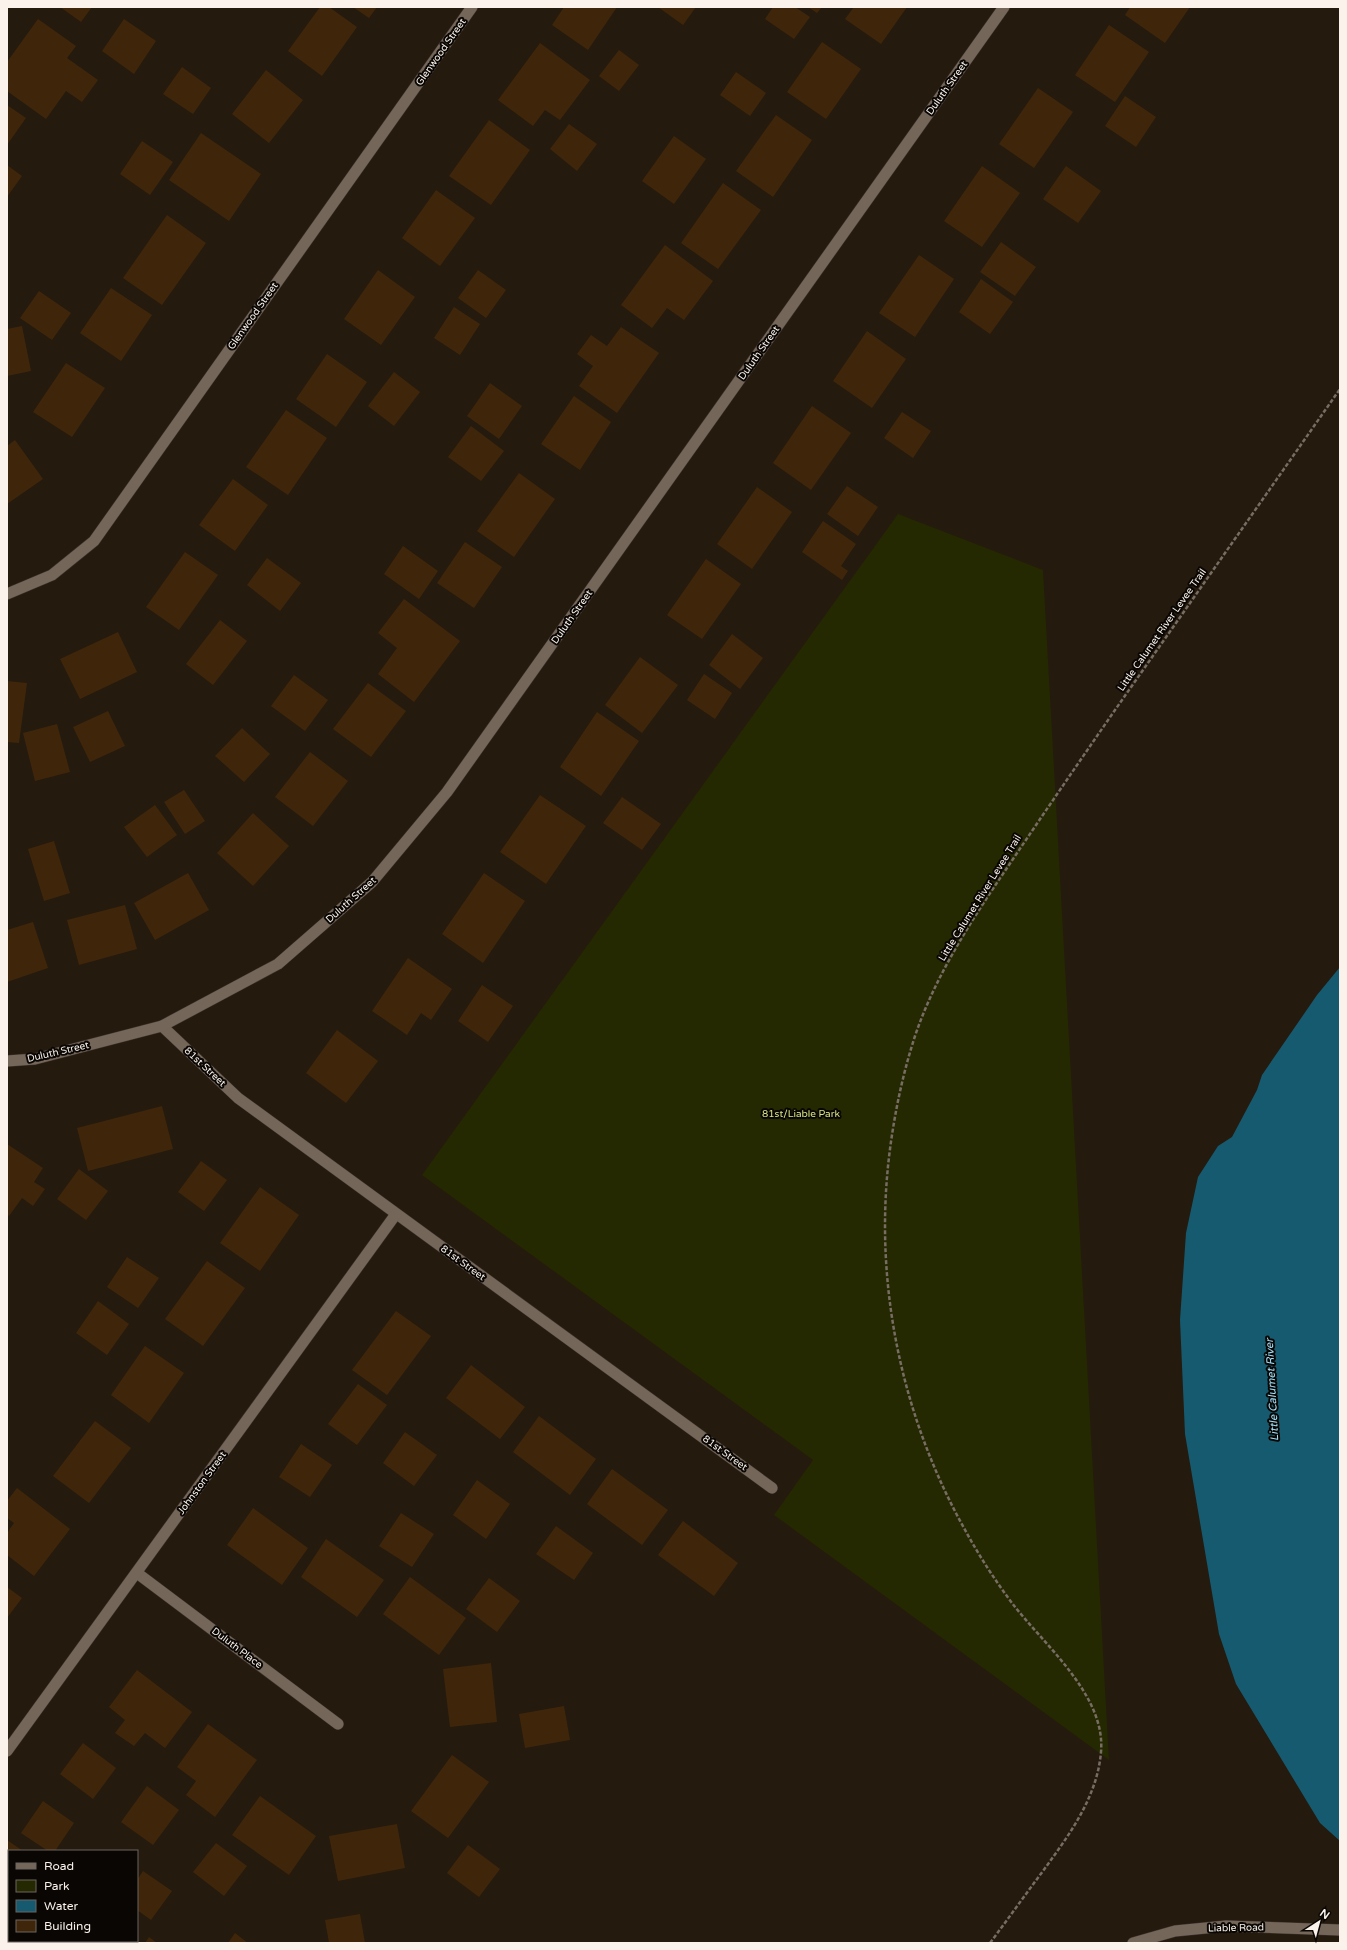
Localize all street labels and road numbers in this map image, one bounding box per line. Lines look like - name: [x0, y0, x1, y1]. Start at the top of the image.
- street label: Glenwood Street: [413, 16, 469, 88]
- street label: Duluth Street: [924, 59, 970, 117]
- street label: Glenwood Street: [225, 280, 281, 352]
- street label: Duluth Street: [736, 324, 782, 382]
- street label: Little Calumet River Levee Trail: [1115, 567, 1209, 693]
- street label: Duluth Street: [549, 588, 595, 646]
- street label: Little Calumet River Levee Trail: [936, 833, 1024, 963]
- street label: Duluth Street: [324, 874, 379, 926]
- street label: Duluth Street: [26, 1039, 90, 1065]
- street label: 81st Street: [182, 1045, 228, 1089]
- street label: 81st Street: [438, 1243, 488, 1283]
- street label: 81st Street: [700, 1433, 750, 1473]
- street label: Johnston Street: [175, 1449, 229, 1517]
- street label: Duluth Place: [209, 1625, 265, 1671]
- street label: Liable Road: [1208, 1922, 1264, 1934]

